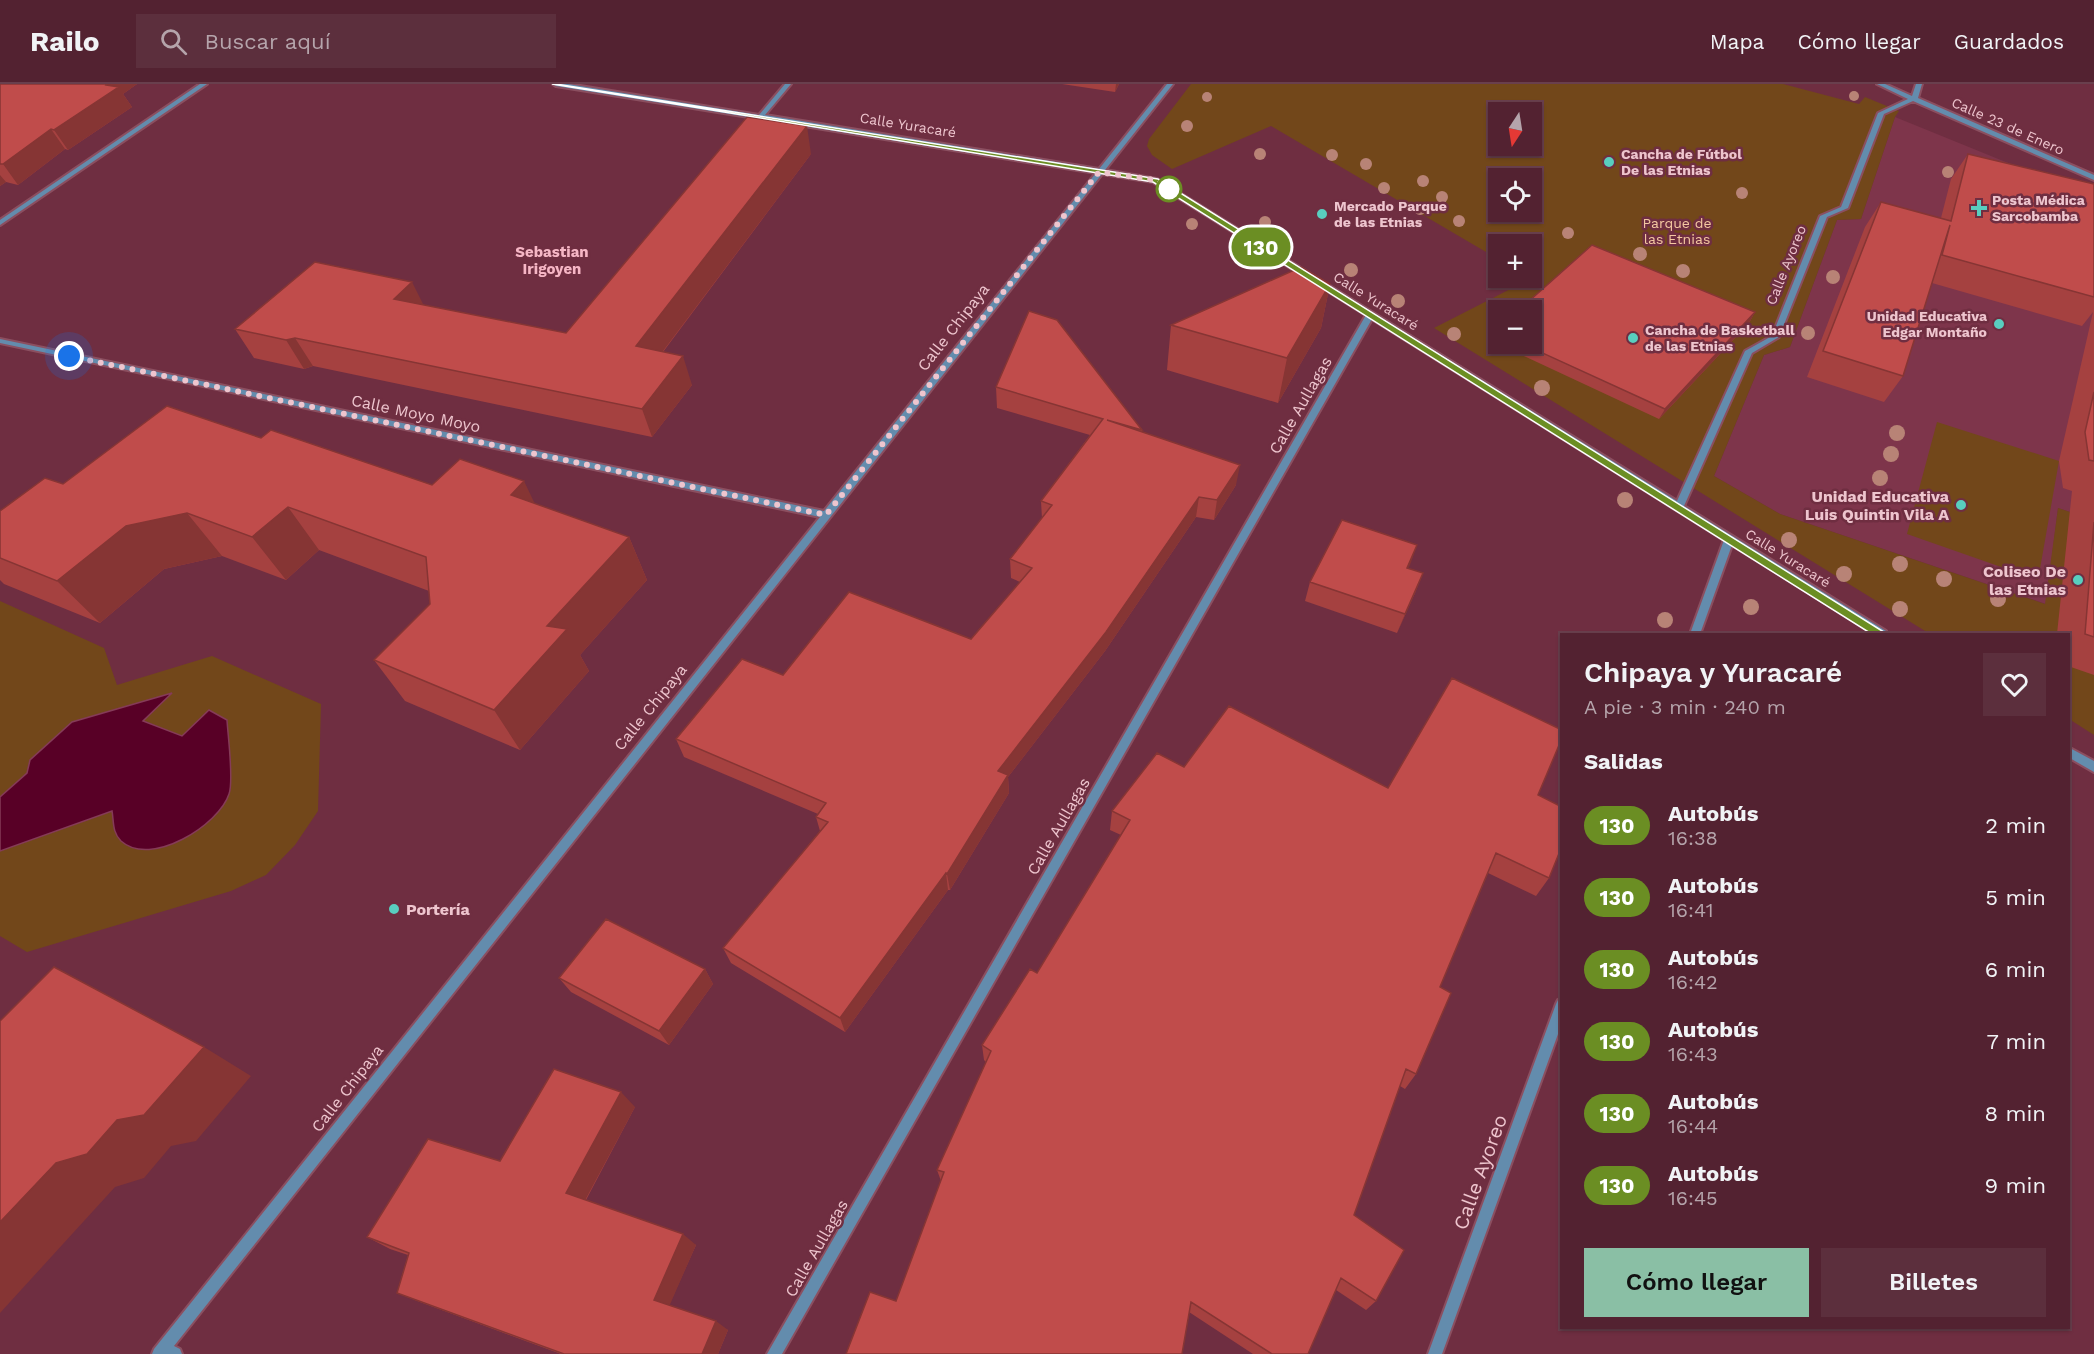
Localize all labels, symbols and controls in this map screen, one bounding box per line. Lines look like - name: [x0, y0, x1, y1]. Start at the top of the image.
- search box: [136, 14, 556, 68]
- text: Railo: [30, 25, 100, 58]
- icon: search: [157, 25, 190, 58]
- text: Buscar aquí: [205, 29, 331, 54]
- text: Mapa: [1710, 29, 1764, 54]
- text: Cómo llegar: [1797, 29, 1921, 54]
- text: Guardados: [1954, 29, 2064, 54]
- street label: Calle 23 de Enero: [1949, 94, 2067, 158]
- north arrow: [1488, 102, 1542, 156]
- map controls: [1488, 102, 1542, 354]
- street label: Calle Yuracaré: [859, 110, 957, 140]
- place label: Cancha de Fútbol De las Etnias: [1621, 146, 1742, 178]
- marker: Cancha de Fútbol De las Etnias: [1602, 155, 1616, 169]
- button: locate: [1488, 168, 1542, 222]
- unlabelled marker: [1156, 176, 1182, 202]
- place label: Posta Médica Sarcobamba: [1992, 192, 2086, 224]
- place label: Mercado Parque de las Etnias: [1334, 198, 1447, 230]
- marker: Posta Médica Sarcobamba: [1970, 199, 1988, 217]
- marker: Mercado Parque de las Etnias: [1315, 207, 1329, 221]
- park label: Parque de las Etnias: [1642, 215, 1712, 247]
- street label: Calle Ayoreo: [1763, 223, 1809, 307]
- line badge: 130: [1226, 228, 1296, 266]
- button: +: [1488, 234, 1542, 288]
- text: 130: [1243, 235, 1279, 260]
- district label: Sebastian Irigoyen: [515, 243, 589, 278]
- street label: Calle Yuracaré: [1331, 269, 1421, 333]
- street label: Calle Chipaya: [913, 280, 993, 375]
- button: −: [1488, 300, 1542, 354]
- place label: Unidad Educativa Edgar Montaño: [1867, 308, 1988, 340]
- marker: Unidad Educativa Edgar Montaño: [1992, 317, 2006, 331]
- place label: Cancha de Basketball de las Etnias: [1645, 322, 1795, 354]
- marker: Cancha de Basketball de las Etnias: [1626, 331, 1640, 345]
- your location: [54, 341, 84, 371]
- street label: Calle Aullagas: [1265, 353, 1336, 457]
- street label: Calle Moyo Moyo: [350, 391, 482, 436]
- place label: Unidad Educativa Luis Quintin Vila A: [1805, 487, 1950, 524]
- marker: Unidad Educativa Luis Quintin Vila A: [1954, 498, 1968, 512]
- street label: Calle Yuracaré: [1743, 526, 1833, 590]
- place label: Coliseo De las Etnias: [1983, 562, 2066, 599]
- marker: Coliseo De las Etnias: [2071, 573, 2085, 587]
- button: heart: [1983, 653, 2046, 716]
- text: Chipaya y Yuracaré: [1584, 656, 1842, 689]
- street label: Calle Chipaya: [610, 660, 691, 754]
- text: A pie · 3 min · 240 m: [1584, 695, 1786, 719]
- text: Salidas: [1584, 749, 1663, 774]
- street label: Calle Aullagas: [1023, 774, 1094, 878]
- text: Autobús: [1668, 801, 1758, 826]
- text: 130: [1599, 813, 1635, 838]
- text: 2 min: [1985, 813, 2046, 838]
- text: 16:38: [1668, 826, 1718, 850]
- text: Autobús: [1668, 873, 1758, 898]
- text: 130: [1599, 885, 1635, 910]
- text: 5 min: [1985, 885, 2046, 910]
- text: 16:41: [1668, 898, 1714, 922]
- place label: Portería: [406, 900, 471, 919]
- marker: Portería: [387, 902, 401, 916]
- text: Autobús: [1668, 945, 1758, 970]
- text: 130: [1599, 957, 1635, 982]
- text: 6 min: [1985, 957, 2046, 982]
- text: 16:42: [1668, 970, 1718, 994]
- text: Autobús: [1668, 1017, 1758, 1042]
- text: 130: [1599, 1029, 1635, 1054]
- text: 7 min: [1986, 1029, 2046, 1054]
- street label: Calle Chipaya: [307, 1041, 387, 1136]
- text: 16:43: [1668, 1042, 1718, 1066]
- text: Autobús: [1668, 1089, 1758, 1114]
- text: 130: [1599, 1101, 1635, 1126]
- text: 8 min: [1985, 1101, 2046, 1126]
- street label: Calle Ayoreo: [1448, 1111, 1512, 1233]
- text: 16:44: [1668, 1114, 1718, 1138]
- text: Autobús: [1668, 1161, 1758, 1186]
- text: 130: [1599, 1173, 1635, 1198]
- text: 9 min: [1984, 1173, 2046, 1198]
- text: 16:45: [1668, 1186, 1718, 1210]
- street label: Calle Aullagas: [781, 1196, 852, 1300]
- button: Cómo llegar: [1584, 1248, 1809, 1317]
- button: Billetes: [1821, 1248, 2046, 1317]

